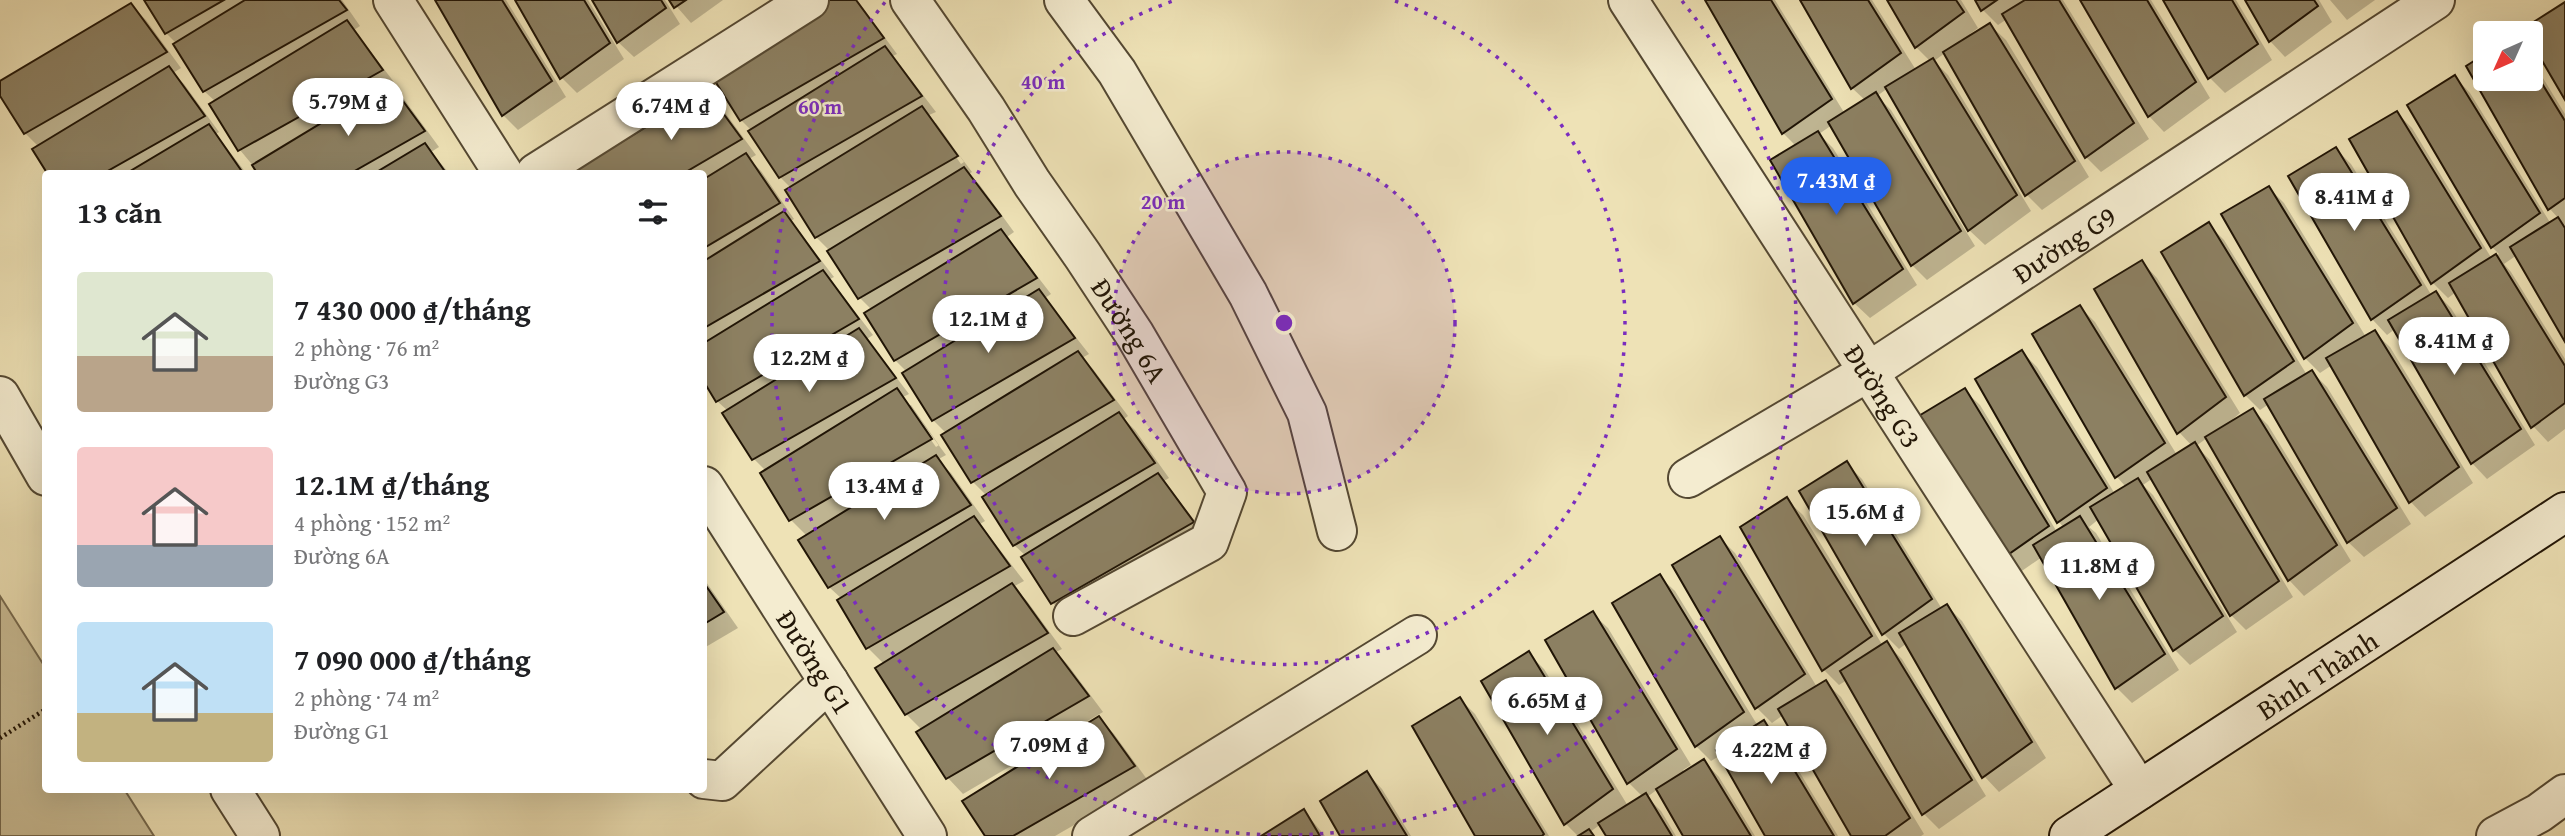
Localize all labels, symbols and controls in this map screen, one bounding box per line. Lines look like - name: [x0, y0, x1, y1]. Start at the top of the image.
- north arrow: [2473, 21, 2543, 91]
- map controls: [2473, 21, 2543, 91]
- text: 40 m: [1021, 66, 1065, 97]
- pin: 5.79M ₫: [283, 78, 413, 138]
- pin: 6.74M ₫: [606, 82, 736, 142]
- text: 5.79M ₫: [308, 84, 388, 117]
- text: 6.74M ₫: [631, 88, 711, 121]
- text: 60 m: [798, 91, 842, 122]
- pin: 7.43M ₫: [1771, 158, 1901, 217]
- text: 7.43M ₫: [1796, 163, 1876, 196]
- pin: 8.41M ₫: [2289, 174, 2419, 233]
- text: 8.41M ₫: [2314, 179, 2394, 212]
- text: 20 m: [1141, 186, 1185, 217]
- text: 13 căn: [77, 190, 162, 234]
- icon: filters: [634, 193, 672, 231]
- street label: Đường G9: [2004, 195, 2124, 293]
- street label: Đường 6A: [1082, 269, 1179, 390]
- text: 7 430 000 ₫/tháng: [294, 287, 531, 331]
- pin: 12.1M ₫: [923, 296, 1053, 355]
- icon: home: [133, 300, 217, 384]
- text: 12.1M ₫: [948, 301, 1028, 334]
- centre of rings: [1272, 311, 1296, 335]
- pin: 8.41M ₫: [2389, 318, 2519, 377]
- text: 8.41M ₫: [2414, 323, 2494, 356]
- text: 2 phòng · 76 m²: [294, 331, 439, 364]
- pin: 12.2M ₫: [744, 334, 874, 394]
- street label: Đường G3: [1835, 336, 1933, 455]
- text: 12.2M ₫: [769, 340, 849, 373]
- text: Đường G3: [294, 364, 389, 397]
- text: 12.1M ₫/tháng: [294, 462, 489, 506]
- pin: 13.4M ₫: [819, 462, 949, 522]
- text: 13.4M ₫: [844, 468, 924, 501]
- icon: home: [133, 475, 217, 559]
- pin: 15.6M ₫: [1800, 489, 1930, 548]
- text: 15.6M ₫: [1825, 494, 1905, 527]
- text: 4 phòng · 152 m²: [294, 506, 450, 539]
- text: Đường 6A: [294, 539, 390, 572]
- pin: 11.8M ₫: [2034, 542, 2164, 602]
- text: 11.8M ₫: [2059, 548, 2139, 581]
- street label: Đường G1: [767, 601, 864, 721]
- street label: Bình Thành: [2248, 619, 2386, 729]
- text: 7 090 000 ₫/tháng: [294, 637, 531, 681]
- icon: home: [133, 650, 217, 734]
- pin: 6.65M ₫: [1482, 678, 1612, 737]
- text: 2 phòng · 74 m²: [294, 681, 439, 714]
- text: 6.65M ₫: [1507, 683, 1587, 716]
- text: Đường G1: [294, 714, 389, 747]
- pin: 7.09M ₫: [984, 722, 1114, 781]
- pin: 4.22M ₫: [1706, 726, 1836, 786]
- text: 7.09M ₫: [1009, 727, 1089, 760]
- text: 4.22M ₫: [1731, 732, 1811, 765]

